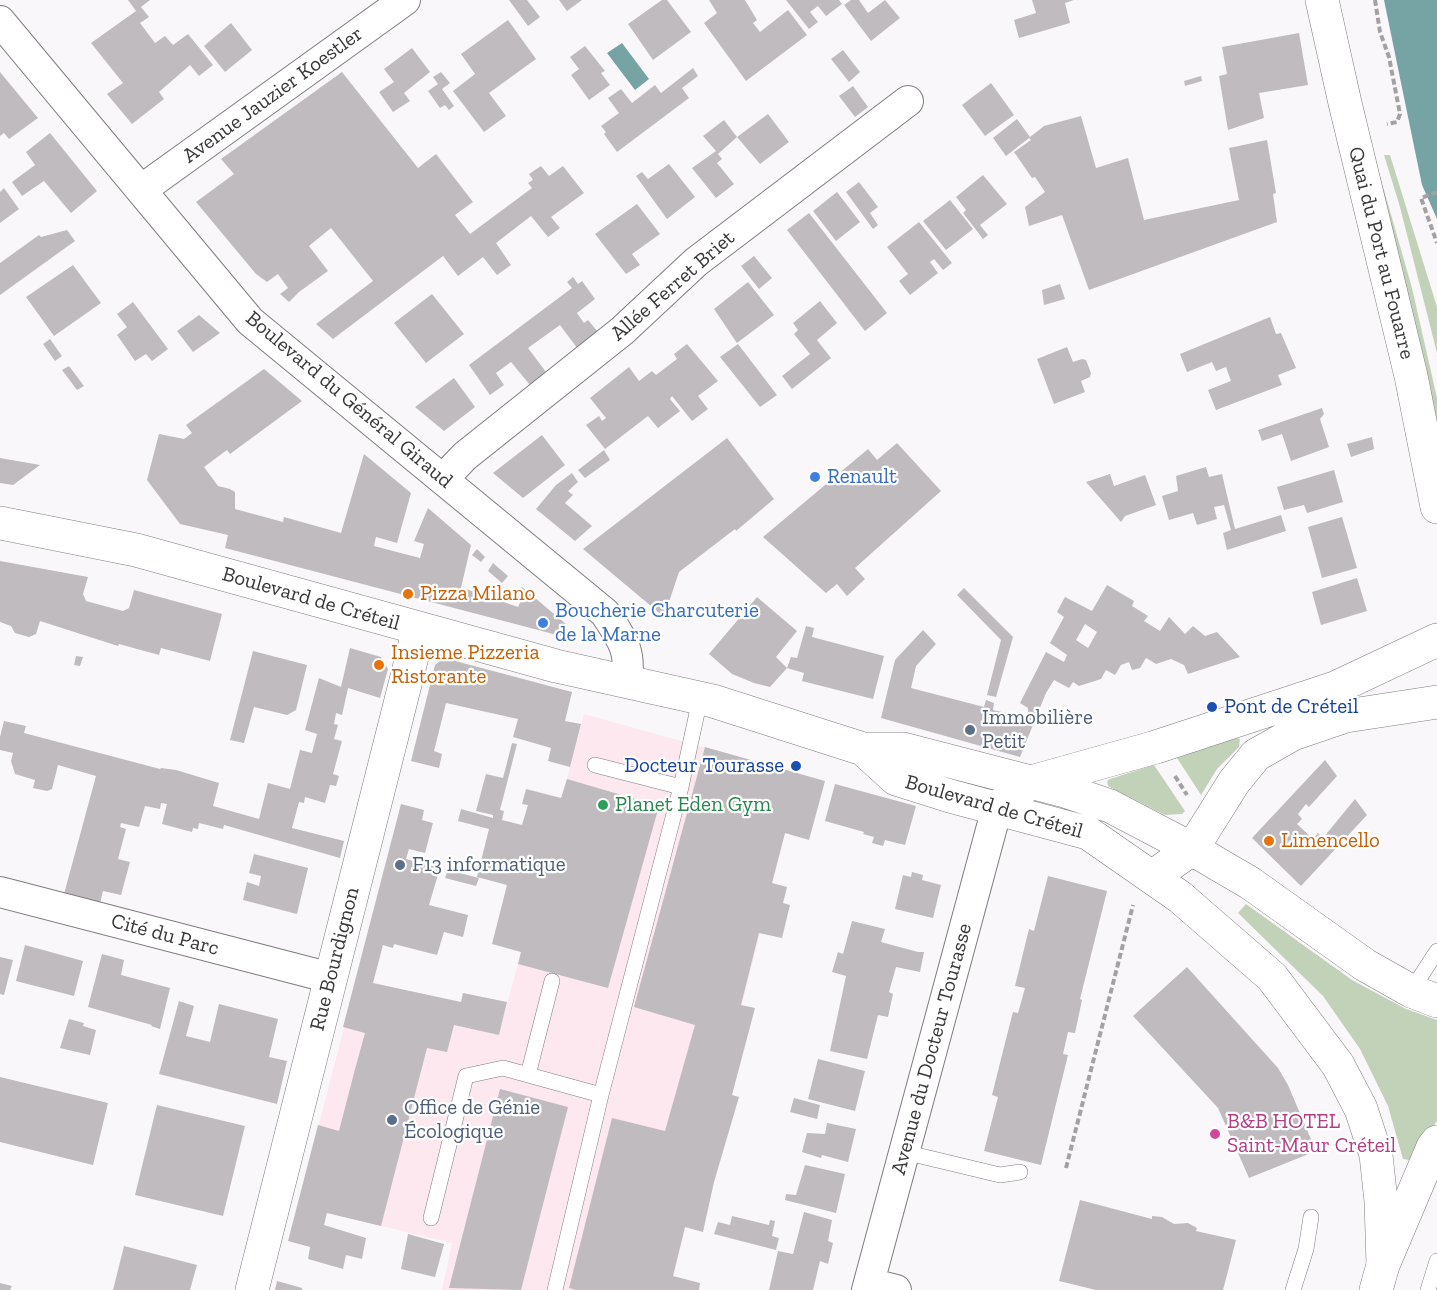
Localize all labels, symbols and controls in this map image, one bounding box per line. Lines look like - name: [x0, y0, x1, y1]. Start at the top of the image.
- street label: Avenue Jauzier Koestler: [178, 21, 368, 169]
- street label: Quai du Port au Fouarre: [1342, 144, 1420, 362]
- street label: Allée Ferret Briet: [606, 225, 740, 347]
- street label: Boulevard du Général Giraud: [240, 306, 458, 494]
- place label: Renault: [827, 464, 897, 490]
- marker: Renault: [808, 470, 822, 484]
- street label: Boulevard de Créteil: [219, 562, 403, 636]
- place label: Pizza Milano: [420, 581, 535, 607]
- marker: Pizza Milano: [401, 587, 415, 601]
- place label: Boucherie Charcuterie de la Marne: [555, 598, 759, 648]
- marker: Boucherie Charcuterie de la Marne: [536, 616, 550, 630]
- place label: Insieme Pizzeria Ristorante: [391, 640, 540, 690]
- marker: Insieme Pizzeria Ristorante: [372, 658, 386, 672]
- place label: Pont de Créteil: [1224, 694, 1359, 720]
- marker: Pont de Créteil: [1205, 700, 1219, 714]
- place label: Immobilière Petit: [982, 705, 1093, 755]
- marker: Immobilière Petit: [963, 723, 977, 737]
- place label: Docteur Tourasse: [624, 753, 784, 779]
- marker: Docteur Tourasse: [789, 759, 803, 773]
- street label: Boulevard de Créteil: [902, 770, 1086, 844]
- place label: Planet Eden Gym: [615, 792, 771, 818]
- marker: Planet Eden Gym: [596, 798, 610, 812]
- place label: Limencello: [1281, 828, 1380, 854]
- marker: Limencello: [1262, 834, 1276, 848]
- place label: F13 informatique: [412, 852, 566, 878]
- marker: F13 informatique: [393, 858, 407, 872]
- street label: Rue Bourdignon: [305, 885, 365, 1033]
- street label: Cité du Parc: [108, 909, 222, 961]
- street label: Avenue du Docteur Tourasse: [886, 921, 978, 1177]
- place label: Office de Génie Écologique: [404, 1095, 540, 1145]
- place label: B&B HOTEL Saint-Maur Créteil: [1227, 1109, 1396, 1159]
- marker: Office de Génie Écologique: [385, 1113, 399, 1127]
- marker: B&B HOTEL Saint-Maur Créteil: [1208, 1127, 1222, 1141]

